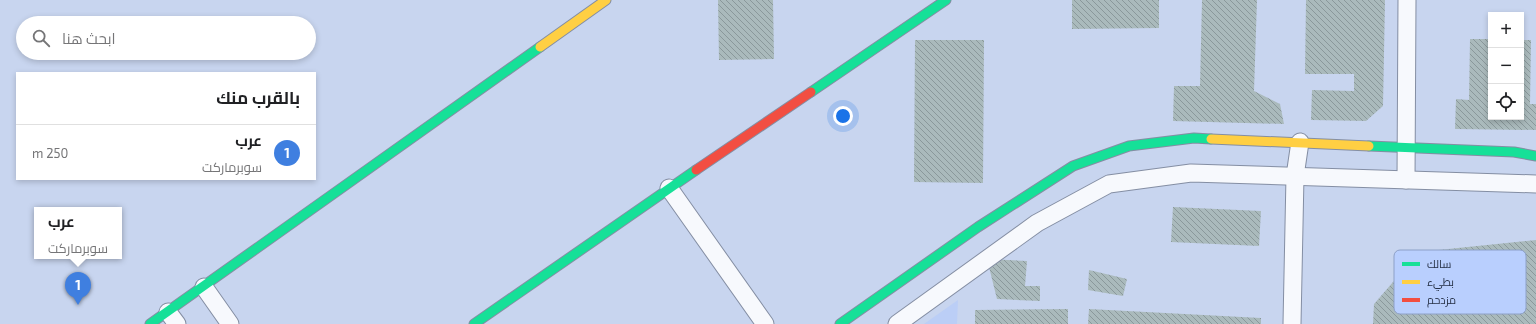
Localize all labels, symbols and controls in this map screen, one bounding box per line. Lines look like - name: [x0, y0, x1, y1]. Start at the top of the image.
- map controls: [1488, 12, 1524, 120]
- button: +: [1488, 12, 1524, 48]
- search box: [16, 16, 316, 60]
- icon: search: [30, 27, 52, 49]
- text: ابحث هنا: [62, 29, 115, 47]
- button: −: [1488, 48, 1524, 84]
- button: locate: [1488, 84, 1524, 120]
- text: بالقرب منك: [216, 87, 300, 107]
- your location: [833, 106, 853, 126]
- text: عرب: [235, 131, 262, 149]
- text: 250 m: [32, 145, 68, 161]
- text: 1: [284, 145, 290, 161]
- text: سوبرماركت: [202, 159, 262, 175]
- popup: [34, 207, 122, 259]
- text: عرب: [48, 212, 75, 230]
- text: سوبرماركت: [48, 240, 108, 256]
- legend: [1394, 250, 1526, 314]
- text: سالك: [1427, 257, 1451, 270]
- pin: 1: [65, 272, 91, 305]
- text: بطيء: [1427, 275, 1454, 291]
- text: مزدحم: [1427, 293, 1456, 308]

